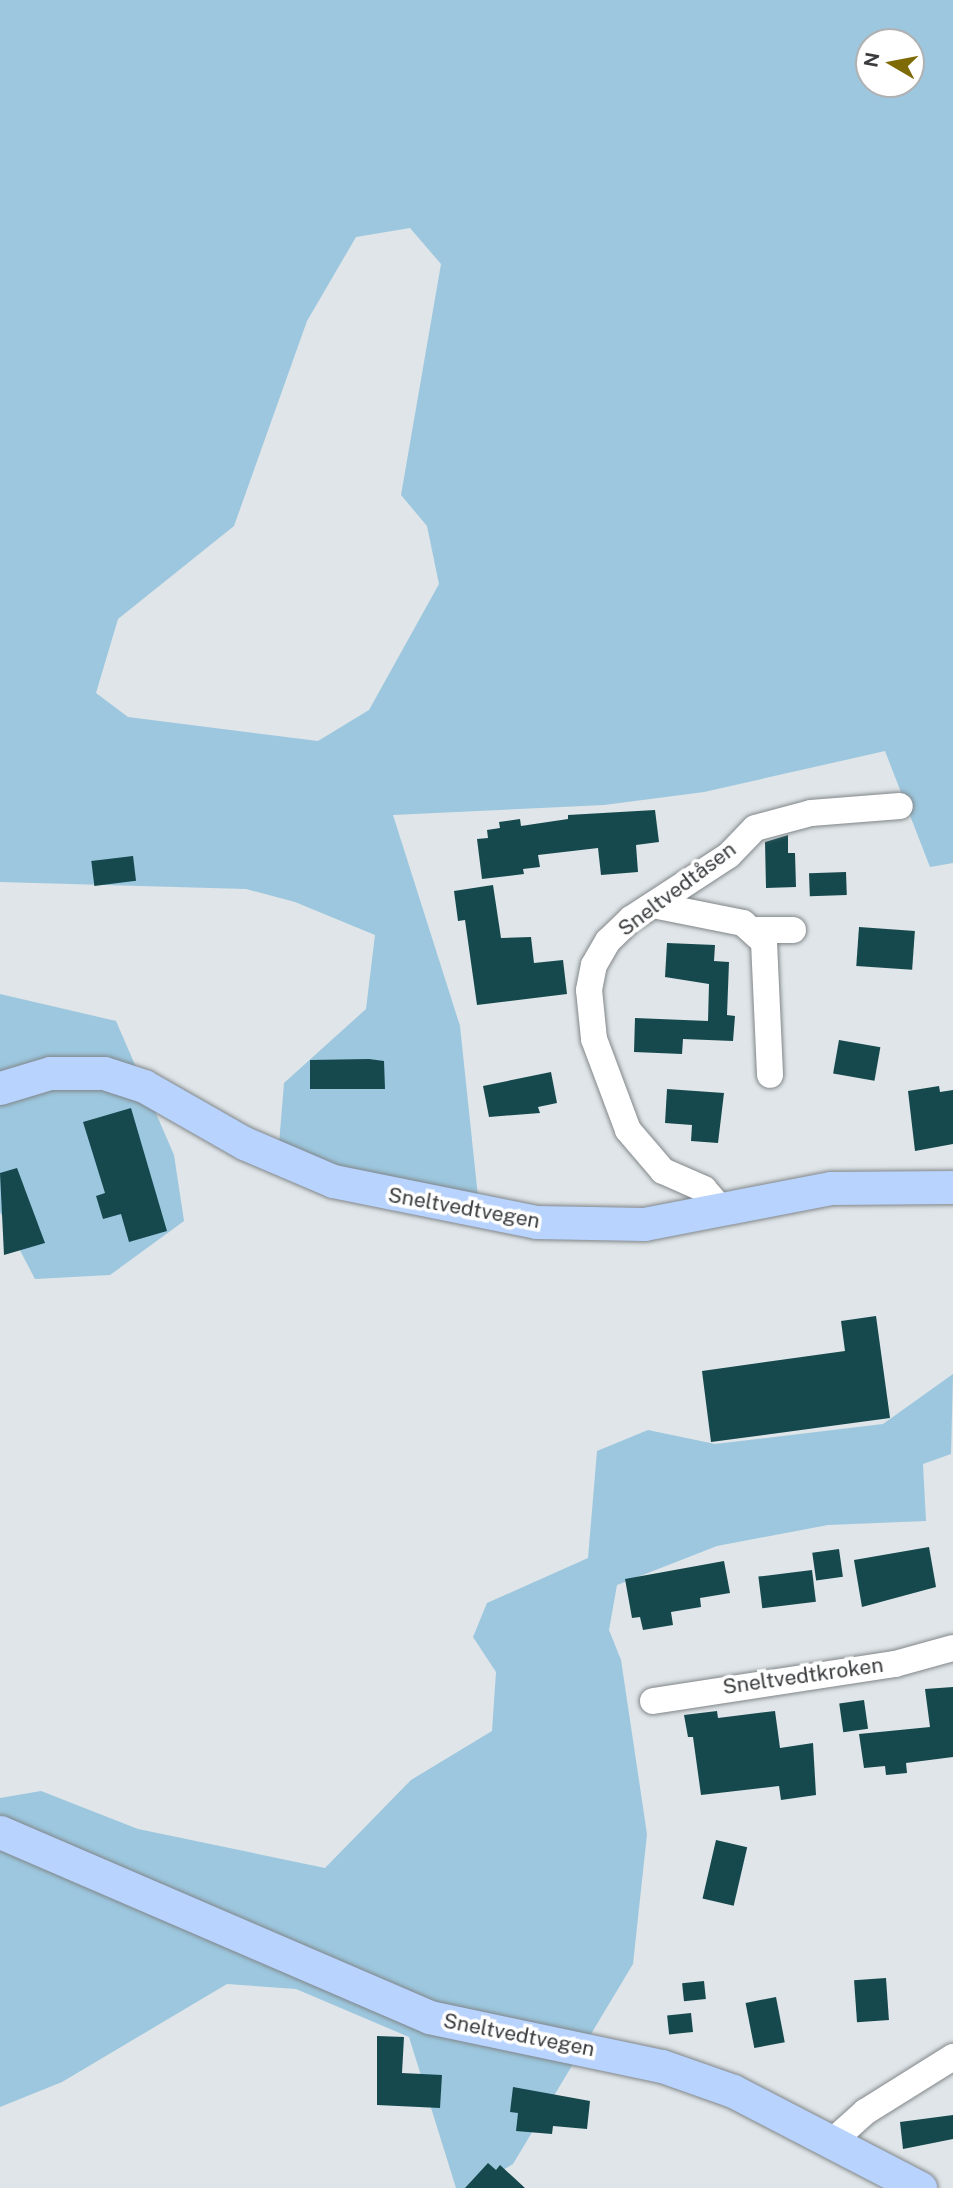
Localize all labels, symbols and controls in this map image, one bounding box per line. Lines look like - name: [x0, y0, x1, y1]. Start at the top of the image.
- north arrow: [855, 28, 925, 98]
- text: N: [859, 50, 883, 69]
- street label: Sneltvedtåsen: [613, 837, 741, 941]
- street label: Sneltvedtvegen: [386, 1182, 542, 1234]
- street label: Sneltvedtkroken: [721, 1652, 885, 1700]
- street label: Sneltvedtvegen: [441, 2008, 597, 2062]

